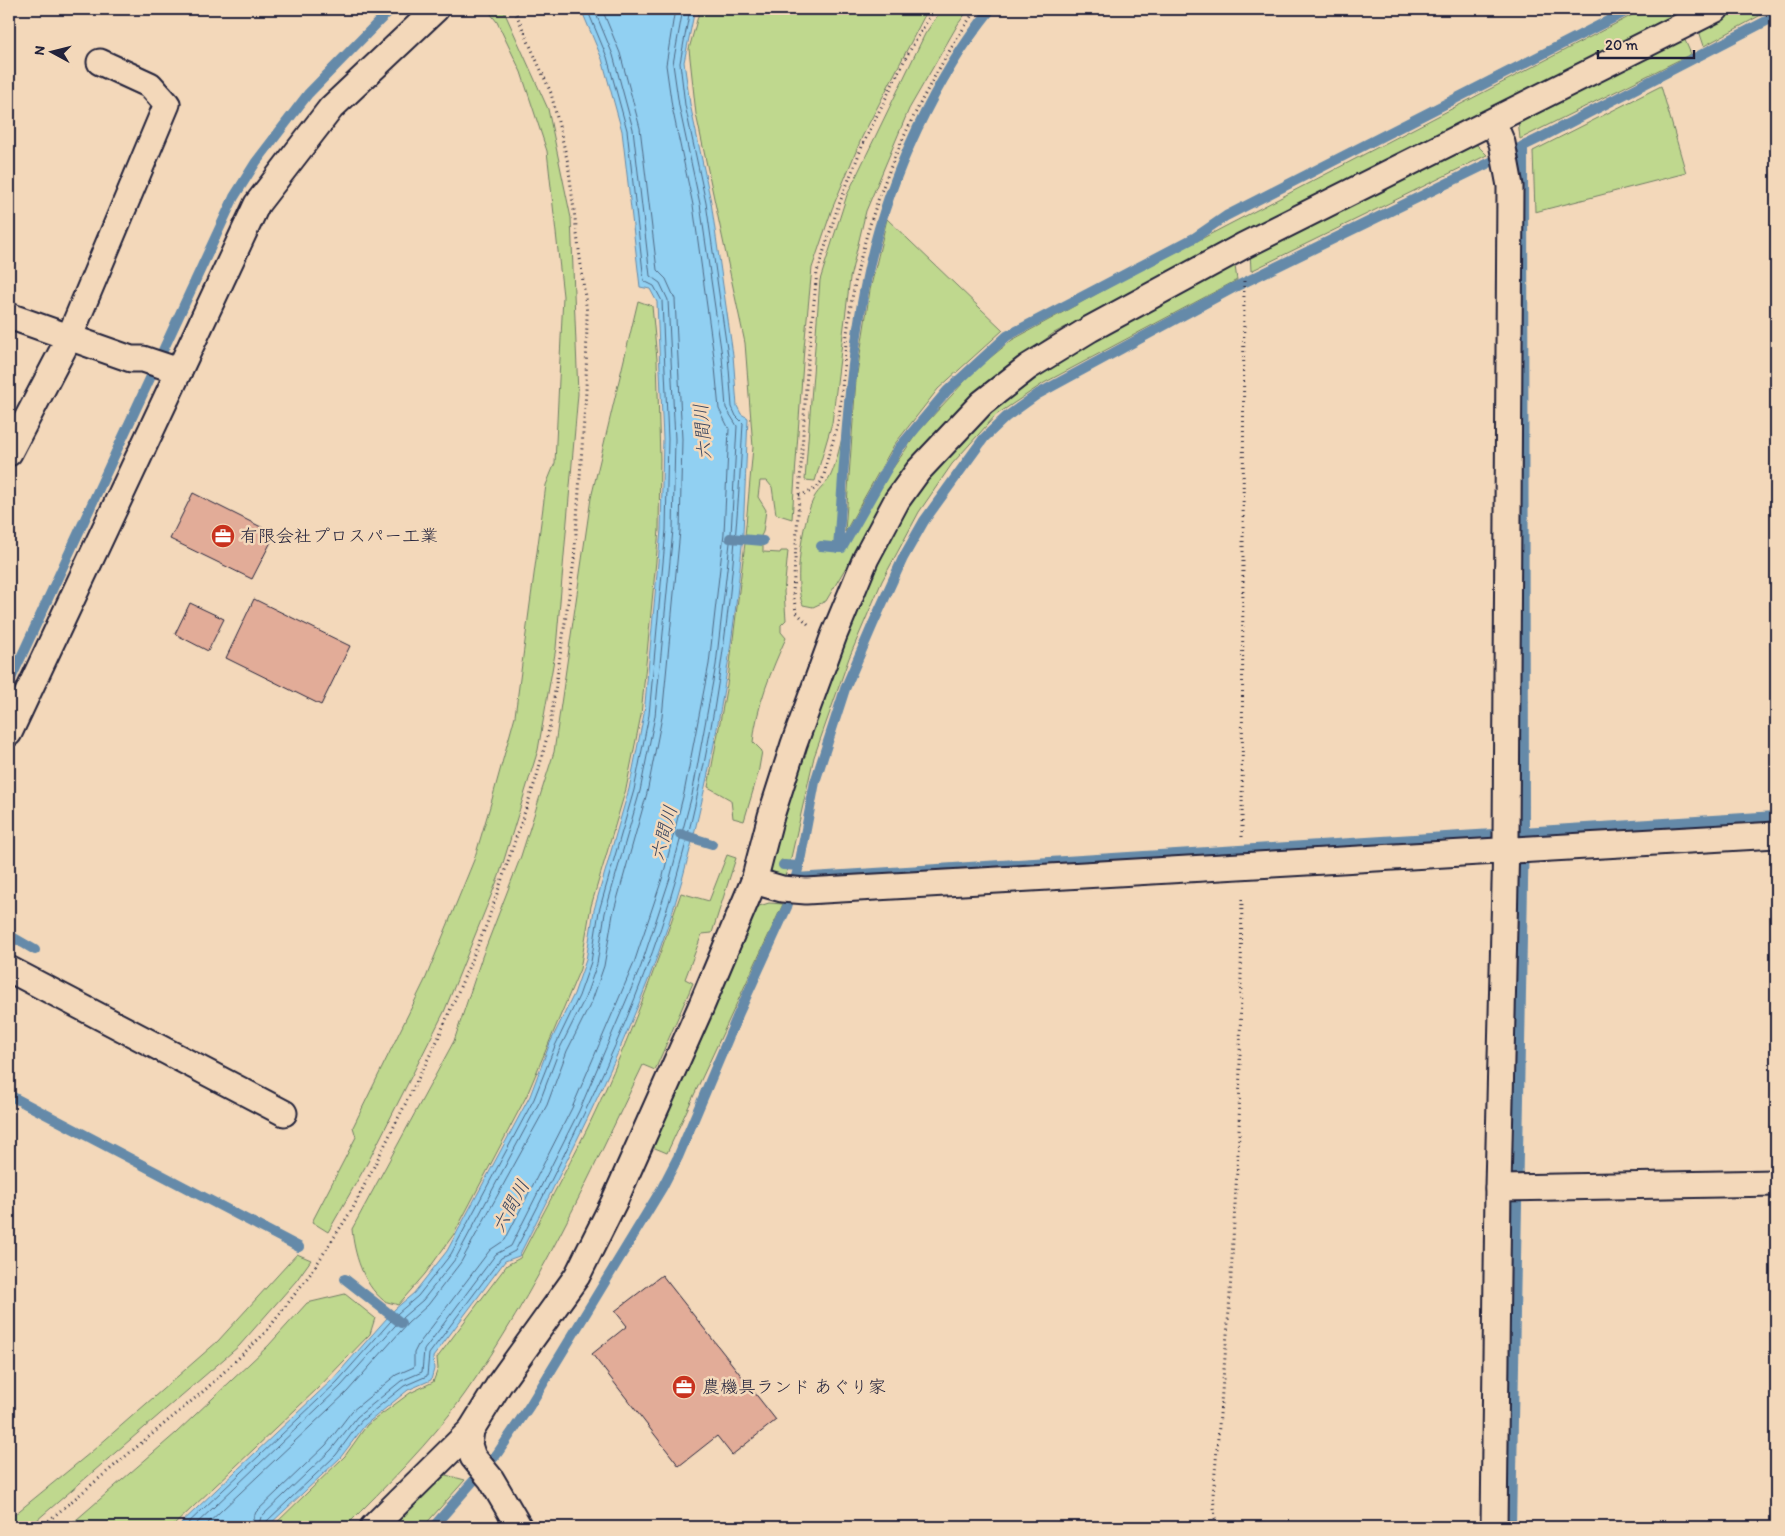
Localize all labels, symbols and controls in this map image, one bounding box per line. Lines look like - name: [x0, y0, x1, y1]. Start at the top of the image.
- north arrow: [28, 28, 78, 78]
- scale bar: [1598, 28, 1694, 60]
- text: 20 m: [1605, 36, 1639, 54]
- text: N: [31, 45, 49, 56]
- water label: 六間川: [689, 403, 716, 461]
- office icon: 有限会社プロスパー工業: [210, 523, 236, 549]
- place label: 有限会社プロスパー工業: [240, 525, 438, 547]
- water label: 六間川: [645, 803, 682, 864]
- water label: 六間川: [487, 1176, 534, 1237]
- office icon: 農機具ランド あぐり家: [671, 1374, 697, 1400]
- place label: 農機具ランド あぐり家: [702, 1376, 886, 1398]

